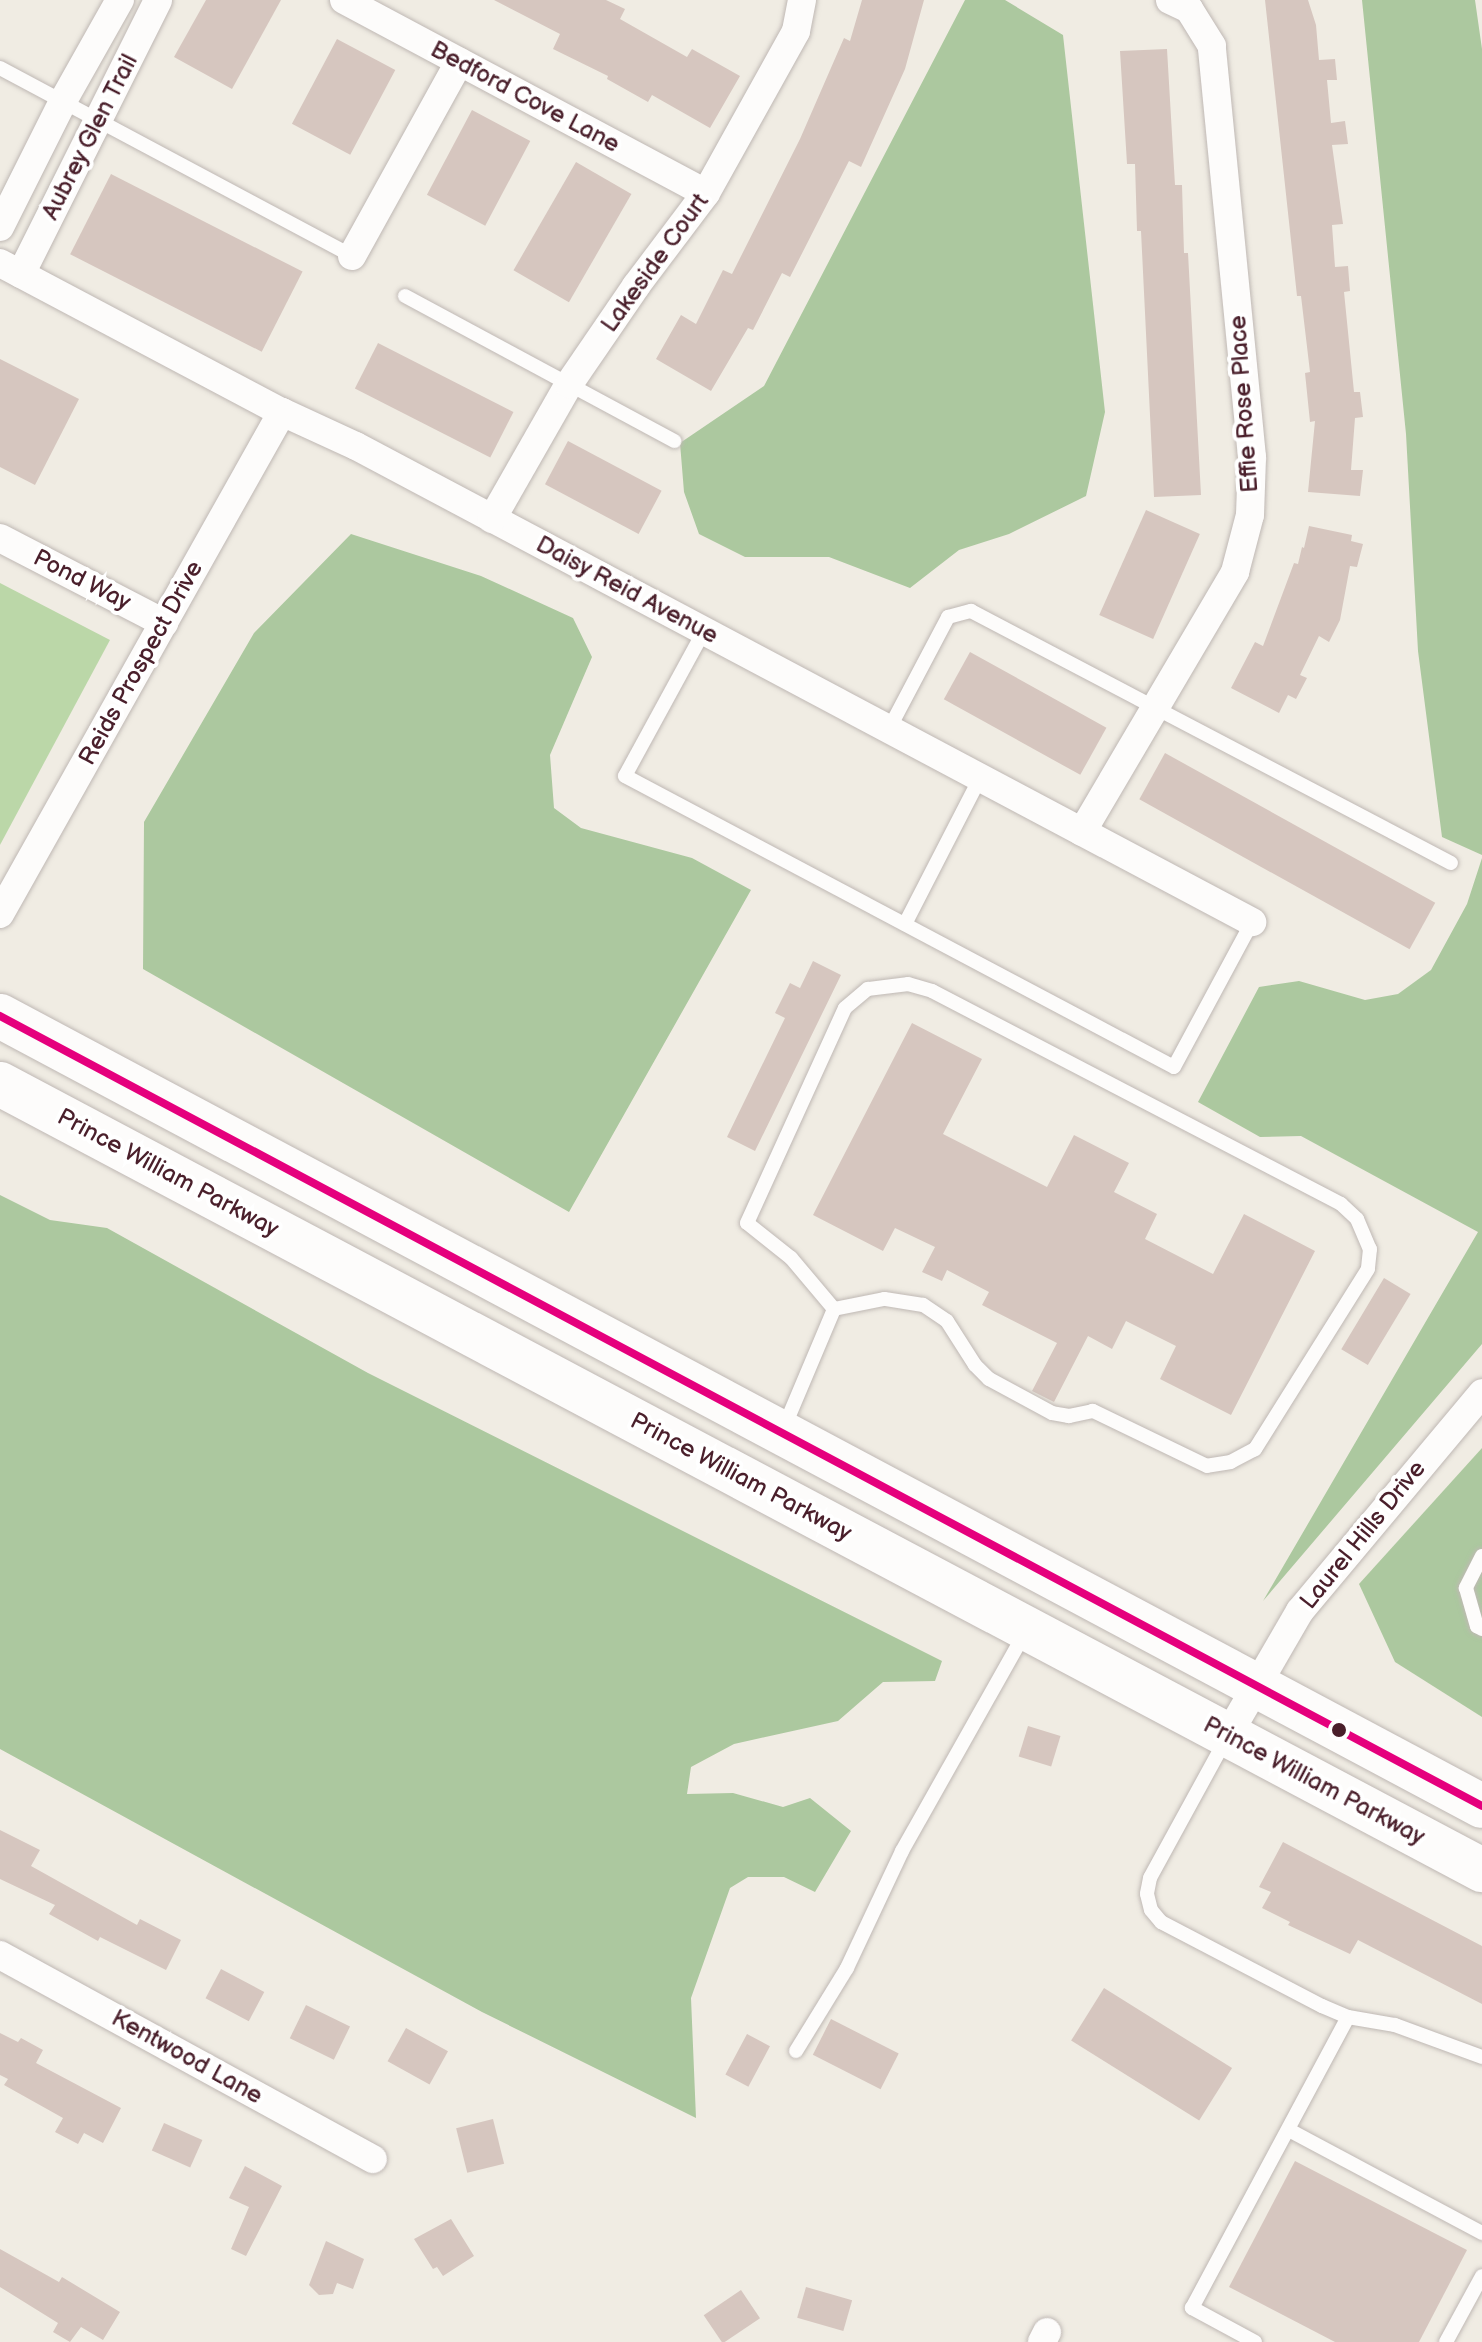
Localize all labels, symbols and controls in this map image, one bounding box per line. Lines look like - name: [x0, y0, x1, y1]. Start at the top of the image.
- street label: Bedford Cove Lane: [426, 35, 624, 159]
- street label: Aubrey Glen Trail: [35, 48, 145, 226]
- street label: Lakeside Court: [595, 188, 715, 338]
- street label: Effie Rose Place: [1223, 314, 1265, 494]
- street label: Daisy Reid Avenue: [530, 530, 724, 650]
- street label: Pond Way: [28, 543, 136, 617]
- street label: Reids Prospect Drive: [73, 556, 209, 770]
- street label: Prince William Parkway: [52, 1102, 284, 1244]
- street label: Prince William Parkway: [625, 1406, 857, 1548]
- street label: Laurel Hills Drive: [1294, 1455, 1432, 1615]
- street label: Prince William Parkway: [1198, 1710, 1430, 1852]
- unlabelled marker: [1331, 1722, 1347, 1738]
- street label: Kentwood Lane: [106, 2004, 268, 2110]

